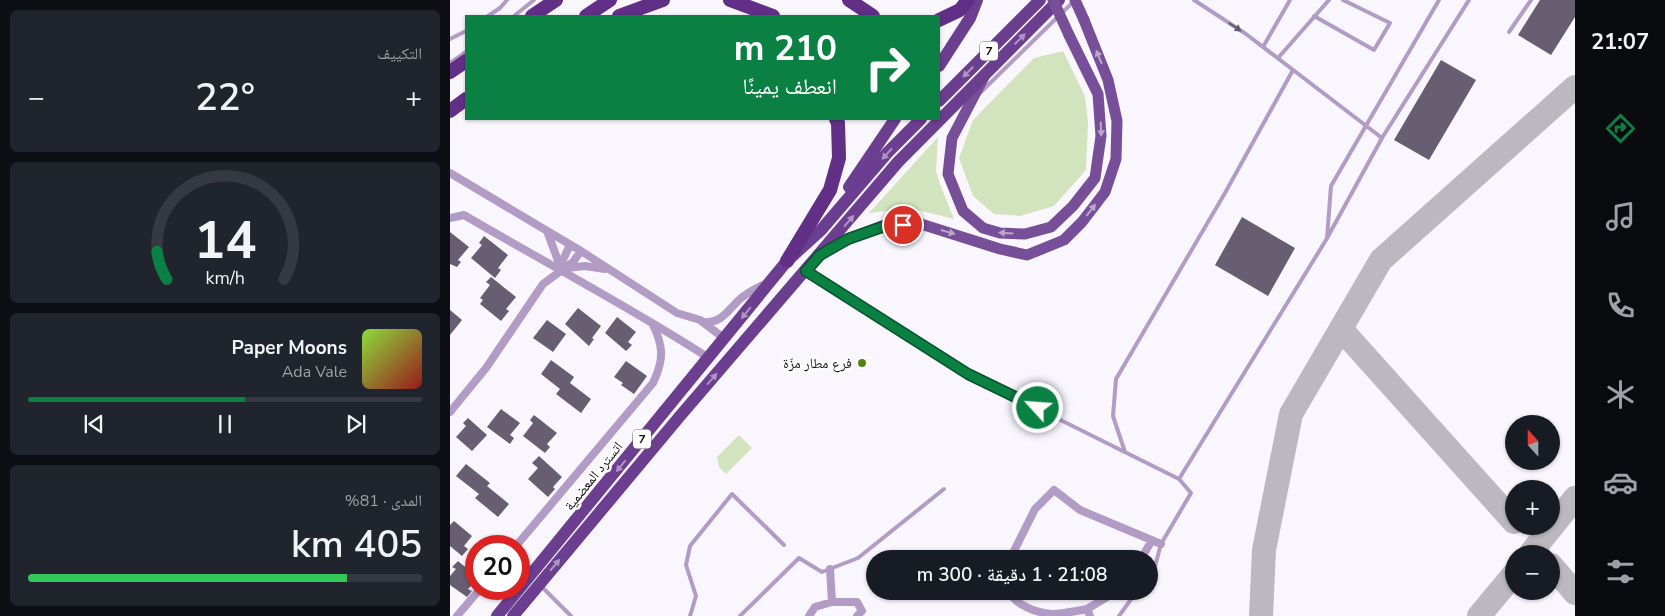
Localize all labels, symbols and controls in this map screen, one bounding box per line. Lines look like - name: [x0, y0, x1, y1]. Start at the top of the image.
- one-way arrow: [1228, 22, 1241, 31]
- text: 210 m: [734, 25, 837, 72]
- text: 21:07: [1591, 27, 1649, 57]
- one-way arrow: [1014, 33, 1026, 45]
- icon: right: [855, 35, 920, 100]
- road number: 7: [980, 41, 998, 60]
- text: التكييف: [377, 43, 422, 65]
- one-way arrow: [1094, 50, 1102, 64]
- one-way arrow: [962, 65, 974, 77]
- text: 22°: [195, 72, 255, 123]
- text: انعطف يمينًا: [743, 72, 837, 102]
- text: −: [28, 79, 45, 117]
- text: +: [405, 79, 422, 117]
- icon: directions: [1603, 111, 1638, 146]
- one-way arrow: [1097, 121, 1105, 137]
- one-way arrow: [881, 147, 893, 159]
- icon: music: [1603, 199, 1638, 234]
- pin: [882, 204, 924, 246]
- one-way arrow: [1086, 204, 1097, 217]
- text: 14: [194, 205, 256, 276]
- icon: arrive: [889, 211, 917, 239]
- one-way arrow: [843, 214, 854, 227]
- one-way arrow: [941, 228, 956, 236]
- one-way arrow: [997, 228, 1013, 236]
- text: km/h: [205, 266, 245, 290]
- icon: phone: [1603, 288, 1638, 323]
- one-way arrow: [740, 306, 751, 319]
- text: Paper Moons: [232, 335, 347, 361]
- place label: فرع مطار مزّة: [783, 354, 852, 373]
- marker: فرع مطار مزّة: [856, 357, 868, 369]
- text: Ada Vale: [282, 361, 347, 383]
- one-way arrow: [706, 372, 717, 385]
- icon: climate: [1603, 377, 1638, 412]
- position arrow: [1011, 381, 1063, 433]
- icon: previous: [80, 410, 108, 438]
- icon: pause: [211, 410, 239, 438]
- icon: next: [342, 410, 370, 438]
- north arrow: [1505, 415, 1560, 470]
- map controls: [1505, 415, 1560, 600]
- road number: 7: [633, 429, 651, 448]
- street label: اتسترد المعضمية: [560, 438, 627, 515]
- one-way arrow: [615, 459, 626, 472]
- icon: car: [1603, 465, 1638, 500]
- button: +: [1505, 480, 1560, 535]
- text: المدى · 81%: [345, 490, 422, 512]
- text: 405 km: [291, 519, 422, 570]
- speed limit sign: 20: [465, 535, 530, 600]
- button: −: [1505, 545, 1560, 600]
- icon: filters: [1603, 554, 1638, 589]
- one-way arrow: [550, 559, 561, 572]
- text: 21:08 · 1 دقيقة · 300 m: [917, 562, 1107, 588]

